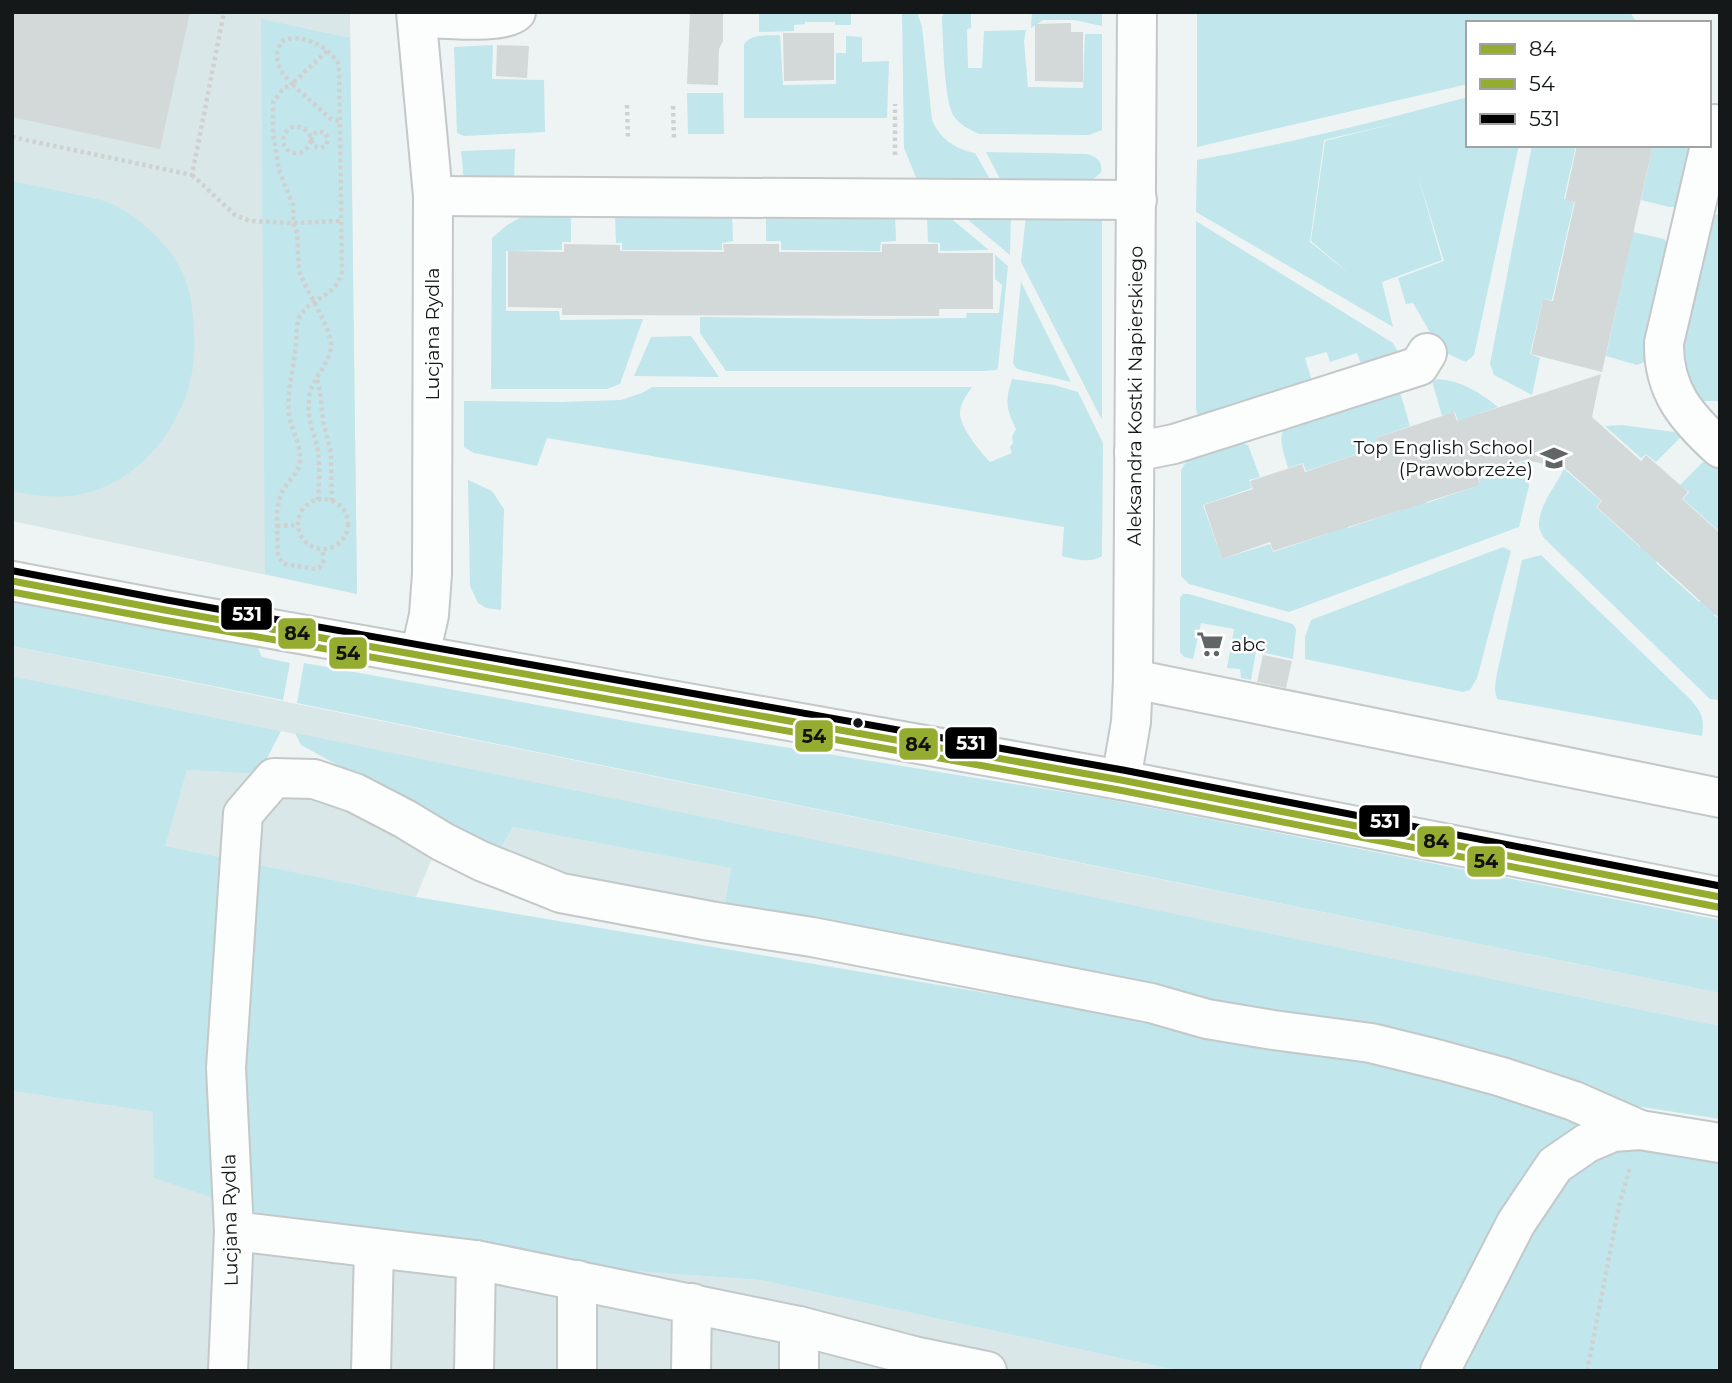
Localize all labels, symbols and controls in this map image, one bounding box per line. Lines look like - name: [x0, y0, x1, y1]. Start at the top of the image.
- legend: [1466, 21, 1711, 147]
- text: 84: [1529, 36, 1556, 61]
- text: 54: [1529, 71, 1555, 96]
- text: 531: [1529, 106, 1560, 131]
- street label: Aleksandra Kostki Napierskiego: [1122, 246, 1147, 546]
- street label: Lucjana Rydla: [421, 268, 444, 400]
- place label: Top English School (Prawobrzeże): [1353, 436, 1533, 481]
- school or university icon: Top English School (Prawobrzeże): [1539, 443, 1569, 473]
- line badge: 531: [220, 597, 273, 631]
- text: 531: [232, 603, 262, 626]
- line badge: 84: [277, 617, 317, 650]
- text: 84: [284, 622, 310, 645]
- supermarket icon: abc: [1195, 629, 1225, 659]
- place label: abc: [1231, 633, 1266, 656]
- line badge: 54: [328, 636, 368, 670]
- text: 54: [336, 642, 360, 665]
- unlabelled marker: [851, 716, 865, 730]
- line badge: 54: [794, 719, 834, 753]
- text: 54: [802, 725, 826, 748]
- line badge: 531: [944, 726, 998, 760]
- line badge: 84: [898, 727, 939, 761]
- text: 531: [956, 732, 986, 755]
- text: 84: [905, 733, 931, 756]
- line badge: 531: [1358, 804, 1411, 838]
- text: 531: [1370, 810, 1400, 833]
- line badge: 84: [1416, 825, 1456, 858]
- text: 84: [1423, 830, 1449, 853]
- line badge: 54: [1466, 845, 1506, 878]
- text: 54: [1474, 850, 1498, 873]
- street label: Lucjana Rydla: [217, 1153, 243, 1287]

